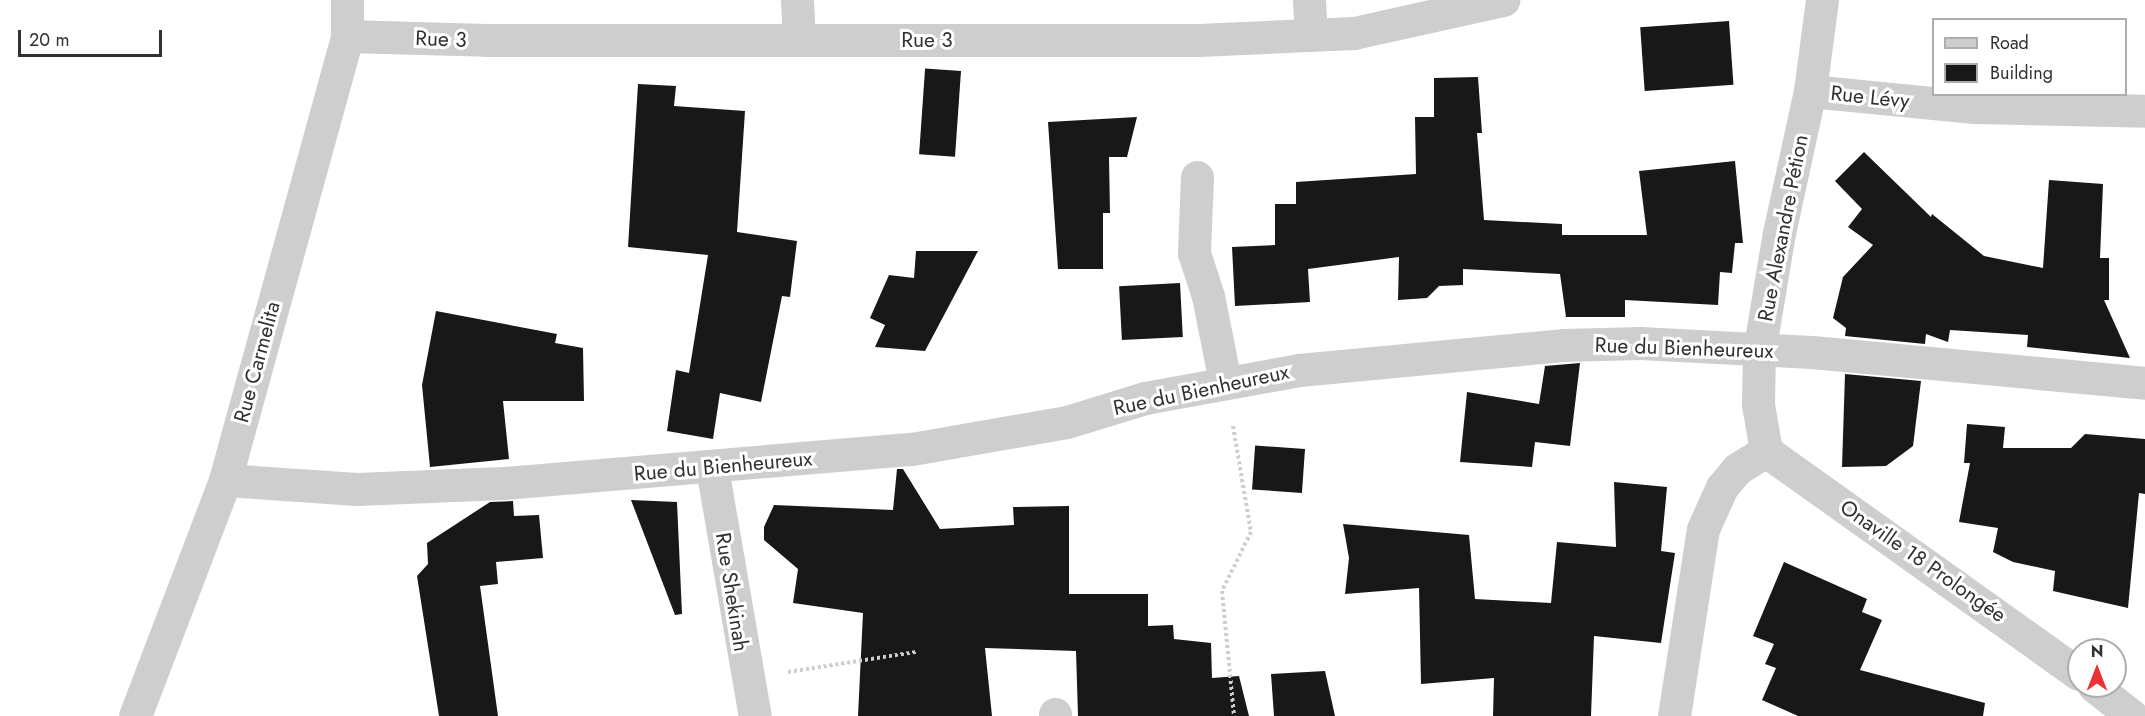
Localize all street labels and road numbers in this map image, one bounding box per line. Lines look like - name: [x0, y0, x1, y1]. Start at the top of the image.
- street label: Rue 3: [415, 26, 467, 52]
- street label: Rue 3: [901, 27, 953, 53]
- street label: Rue Lévy: [1829, 80, 1911, 114]
- street label: Rue Alexandre Pétion: [1753, 132, 1813, 324]
- street label: Rue Carmelita: [229, 299, 285, 425]
- street label: Rue du Bienheureux: [1594, 332, 1774, 364]
- street label: Rue du Bienheureux: [1111, 359, 1291, 421]
- street label: Rue du Bienheureux: [633, 446, 813, 486]
- street label: Onaville 18 Prolongée: [1835, 494, 2011, 628]
- street label: Rue Shekinah: [710, 531, 754, 653]

